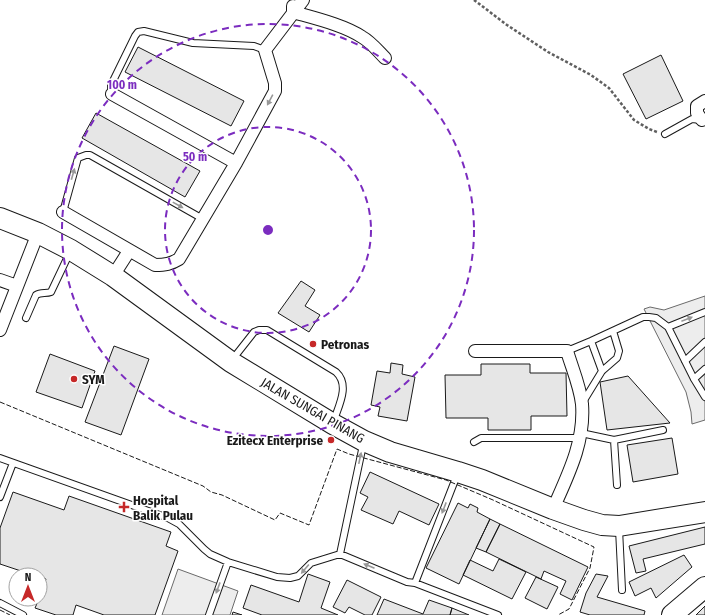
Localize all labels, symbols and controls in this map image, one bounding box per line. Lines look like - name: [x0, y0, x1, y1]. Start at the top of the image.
- text: 100 m: [107, 78, 137, 92]
- one-way arrow: [267, 94, 273, 106]
- text: 50 m: [183, 150, 207, 164]
- one-way arrow: [71, 168, 77, 181]
- one-way arrow: [172, 201, 184, 208]
- centre of rings: [261, 223, 275, 237]
- one-way arrow: [681, 316, 693, 322]
- place label: Petronas: [321, 337, 369, 352]
- marker: Petronas: [308, 339, 318, 349]
- place label: SYM: [82, 372, 105, 387]
- marker: SYM: [69, 374, 79, 384]
- street label: JALAN SUNGAI PINANG: [258, 375, 367, 446]
- place label: Ezitecx Enterprise: [227, 433, 323, 448]
- marker: Ezitecx Enterprise: [326, 435, 336, 445]
- one-way arrow: [358, 452, 364, 464]
- place label: Hospital Balik Pulau: [133, 493, 193, 523]
- marker: Hospital Balik Pulau: [118, 501, 130, 513]
- one-way arrow: [441, 502, 447, 514]
- one-way arrow: [364, 563, 375, 569]
- one-way arrow: [301, 564, 310, 574]
- north arrow: [8, 567, 48, 607]
- text: N: [25, 571, 31, 584]
- one-way arrow: [215, 583, 221, 595]

